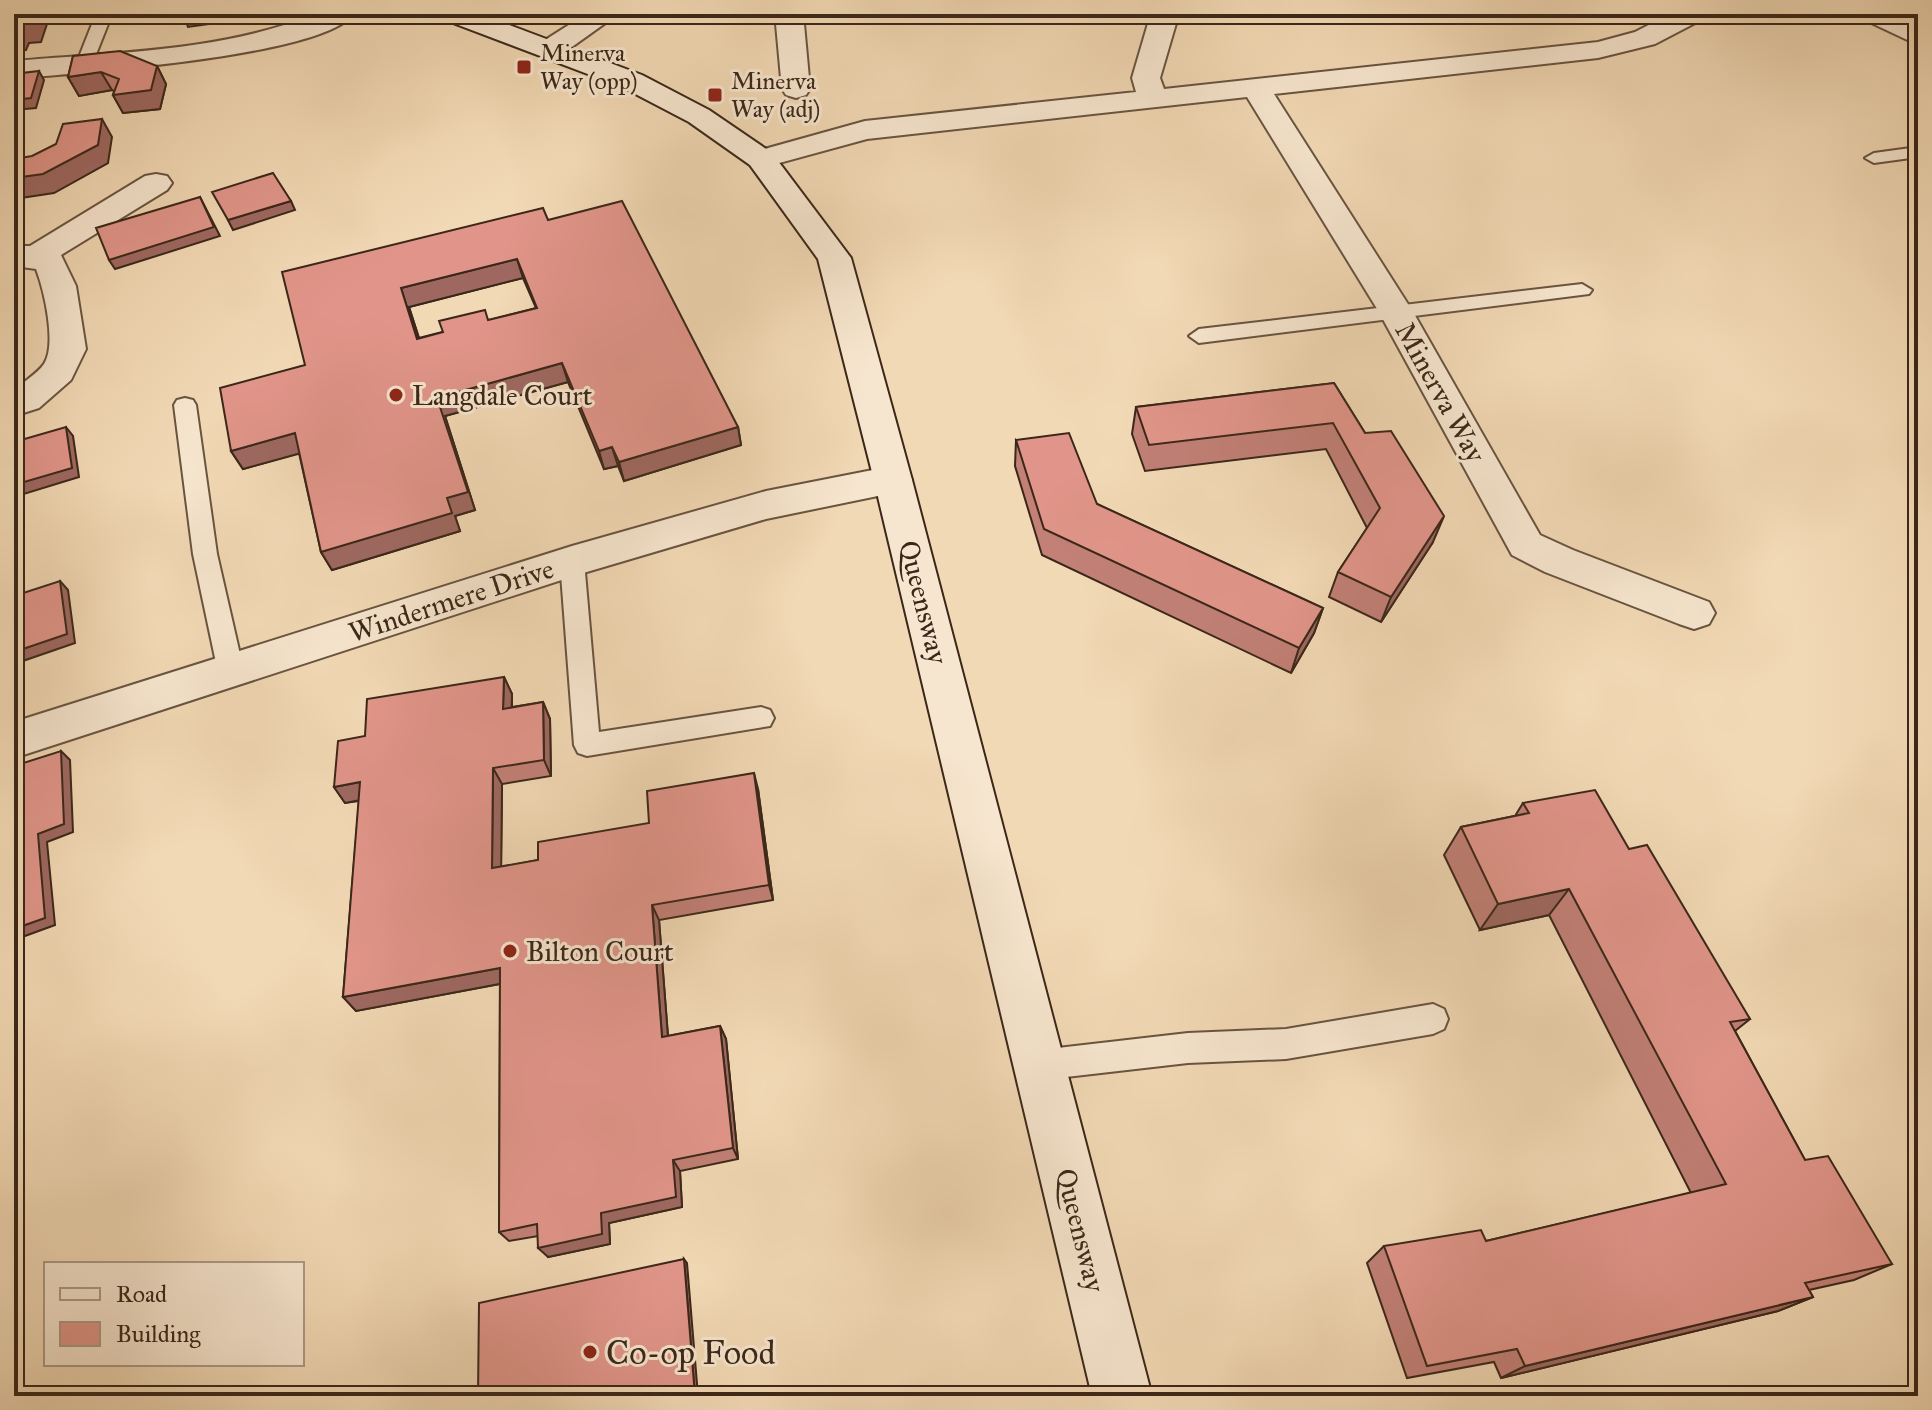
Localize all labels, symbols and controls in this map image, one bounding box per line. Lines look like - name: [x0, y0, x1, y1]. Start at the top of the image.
- place label: Minerva Way (opp): [540, 38, 638, 96]
- marker: Minerva Way (opp): [515, 58, 533, 76]
- place label: Minerva Way (adj): [731, 66, 820, 124]
- marker: Minerva Way (adj): [706, 86, 724, 104]
- street label: Minerva Way: [1388, 316, 1494, 469]
- place label: Langdale Court: [412, 378, 593, 413]
- marker: Langdale Court: [387, 386, 405, 404]
- street label: Queensway: [891, 537, 956, 668]
- street label: Windermere Drive: [344, 551, 558, 650]
- place label: Bilton Court: [526, 934, 674, 969]
- marker: Bilton Court: [501, 942, 519, 960]
- street label: Queensway: [1048, 1165, 1113, 1296]
- legend: [44, 1262, 304, 1366]
- text: Road: [116, 1279, 167, 1309]
- text: Building: [116, 1319, 201, 1349]
- place label: Co-op Food: [606, 1332, 776, 1373]
- marker: Co-op Food: [581, 1343, 599, 1361]

